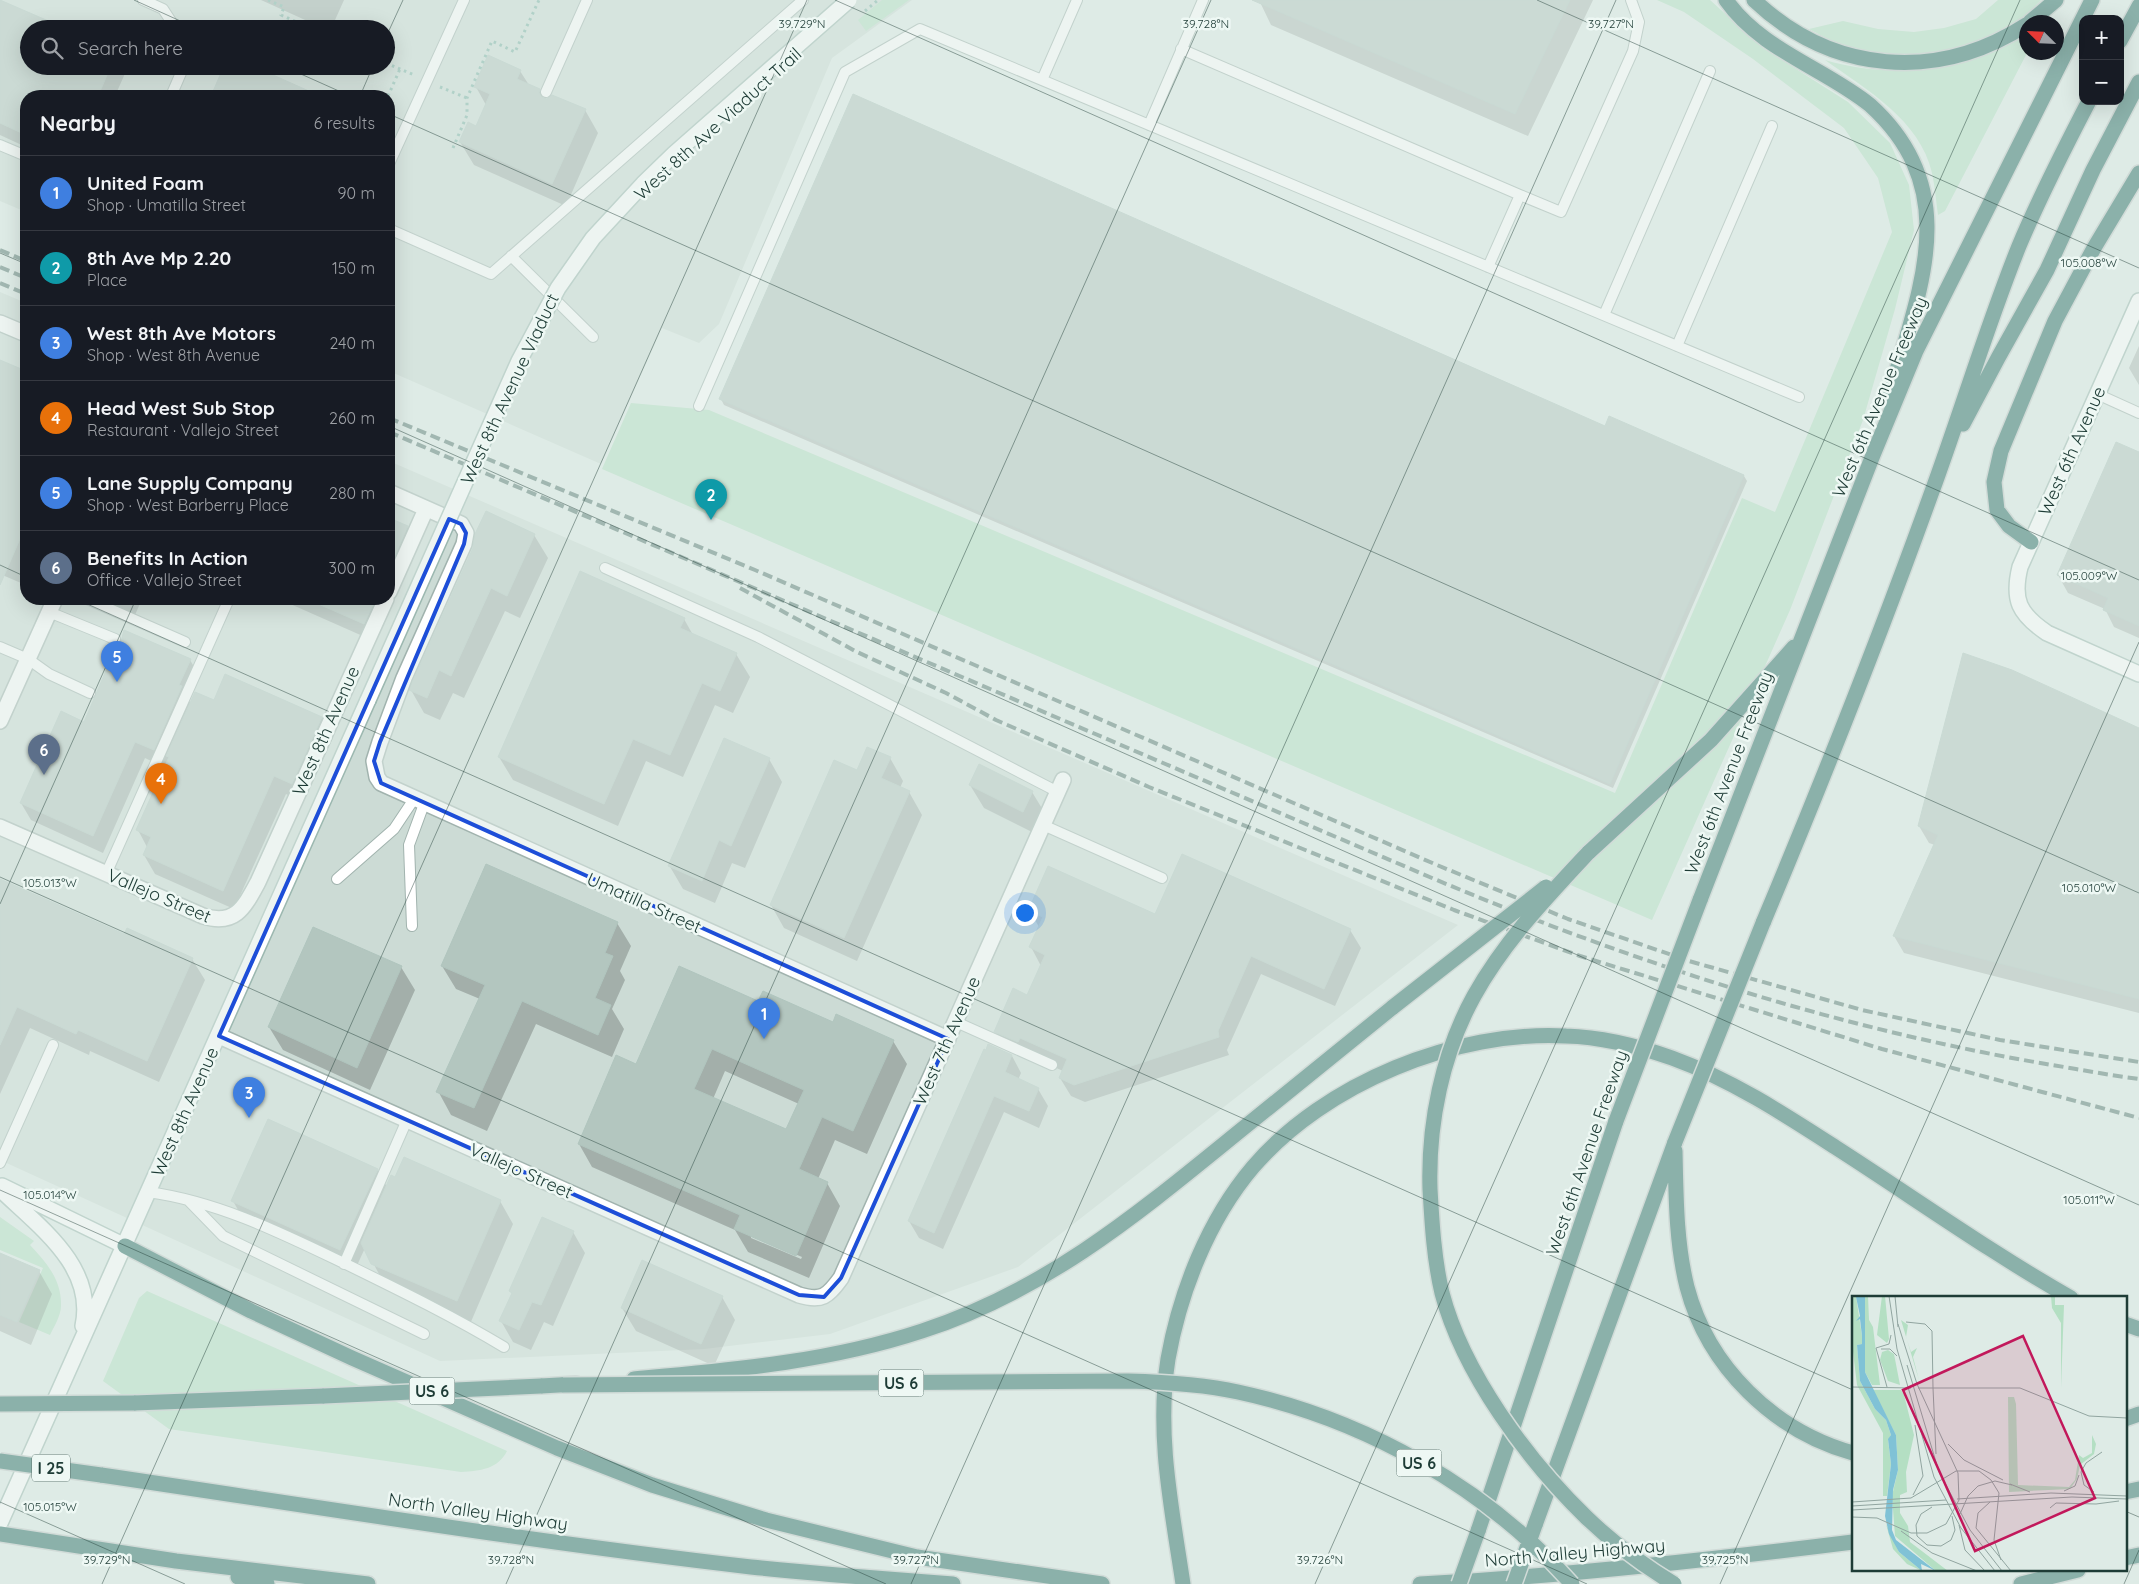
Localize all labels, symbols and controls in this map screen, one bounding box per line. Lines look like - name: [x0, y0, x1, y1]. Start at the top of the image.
- north arrow: [2019, 15, 2064, 60]
- map controls: [2079, 15, 2124, 105]
- button: +: [2079, 15, 2124, 60]
- text: 39.729°N: [779, 16, 825, 31]
- text: 39.728°N: [1183, 16, 1229, 31]
- text: 39.727°N: [1588, 16, 1634, 31]
- search box: [20, 20, 395, 75]
- icon: search: [38, 34, 66, 62]
- text: Search here: [78, 36, 183, 60]
- street label: West 8th Ave Viaduct Trail: [629, 42, 806, 205]
- button: −: [2079, 60, 2124, 105]
- text: Nearby: [40, 110, 116, 136]
- text: 6 results: [314, 113, 375, 133]
- text: United Foam: [87, 171, 204, 195]
- text: 1: [53, 183, 59, 203]
- text: 90 m: [338, 183, 375, 203]
- text: Shop · Umatilla Street: [87, 195, 246, 215]
- text: 8th Ave Mp 2.20: [87, 246, 231, 270]
- text: 105.008°W: [2061, 255, 2118, 270]
- text: 2: [51, 258, 61, 278]
- text: 150 m: [332, 258, 375, 278]
- text: Place: [87, 270, 127, 290]
- street label: West 8th Avenue Viaduct: [455, 290, 564, 488]
- street label: West 6th Avenue Freeway: [1827, 293, 1932, 501]
- text: West 8th Ave Motors: [87, 321, 276, 345]
- text: 3: [52, 333, 60, 353]
- text: 240 m: [329, 333, 375, 353]
- text: Shop · West 8th Avenue: [87, 345, 260, 365]
- street label: West 6th Avenue: [2033, 383, 2110, 519]
- text: Head West Sub Stop: [87, 396, 275, 420]
- text: 4: [51, 408, 61, 428]
- text: 260 m: [329, 408, 375, 428]
- text: Restaurant · Vallejo Street: [87, 420, 279, 440]
- text: Lane Supply Company: [87, 471, 293, 495]
- pin: 2: [695, 479, 727, 520]
- text: 5: [51, 483, 61, 503]
- text: 280 m: [329, 483, 375, 503]
- text: Shop · West Barberry Place: [87, 495, 289, 515]
- text: Benefits In Action: [87, 546, 248, 570]
- text: 6: [52, 558, 60, 578]
- text: 300 m: [329, 558, 375, 578]
- text: 105.009°W: [2061, 568, 2118, 583]
- text: Office · Vallejo Street: [87, 570, 242, 590]
- pin: 5: [101, 641, 133, 682]
- street label: West 8th Avenue: [287, 663, 364, 799]
- street label: West 6th Avenue Freeway: [1679, 668, 1778, 878]
- pin: 6: [28, 734, 60, 775]
- pin: 4: [145, 763, 177, 804]
- street label: Vallejo Street: [104, 863, 215, 928]
- street label: Umatilla Street: [583, 867, 705, 938]
- text: 105.013°W: [23, 875, 77, 890]
- text: 105.010°W: [2062, 880, 2117, 895]
- your location: [1012, 900, 1038, 926]
- street label: West 7th Avenue: [908, 973, 985, 1109]
- pin: 1: [748, 998, 780, 1039]
- street label: West 8th Avenue: [146, 1044, 223, 1180]
- street label: West 6th Avenue Freeway: [1541, 1047, 1633, 1259]
- pin: 3: [233, 1077, 265, 1118]
- street label: Vallejo Street: [466, 1138, 576, 1204]
- text: 105.014°W: [23, 1187, 77, 1202]
- text: 105.011°W: [2063, 1192, 2115, 1207]
- inset map: [1852, 1296, 2126, 1572]
- road number: US 6: [878, 1370, 924, 1396]
- road number: US 6: [410, 1378, 454, 1404]
- road number: US 6: [1396, 1450, 1442, 1476]
- road number: I 25: [32, 1455, 70, 1482]
- street label: North Valley Highway: [387, 1488, 569, 1535]
- text: 105.015°W: [23, 1499, 77, 1514]
- street label: North Valley Highway: [1484, 1533, 1666, 1572]
- text: 39.729°N: [84, 1552, 130, 1567]
- text: 39.728°N: [488, 1552, 534, 1567]
- text: 39.727°N: [893, 1552, 939, 1567]
- text: 39.726°N: [1297, 1552, 1343, 1567]
- text: 39.725°N: [1702, 1552, 1748, 1567]

